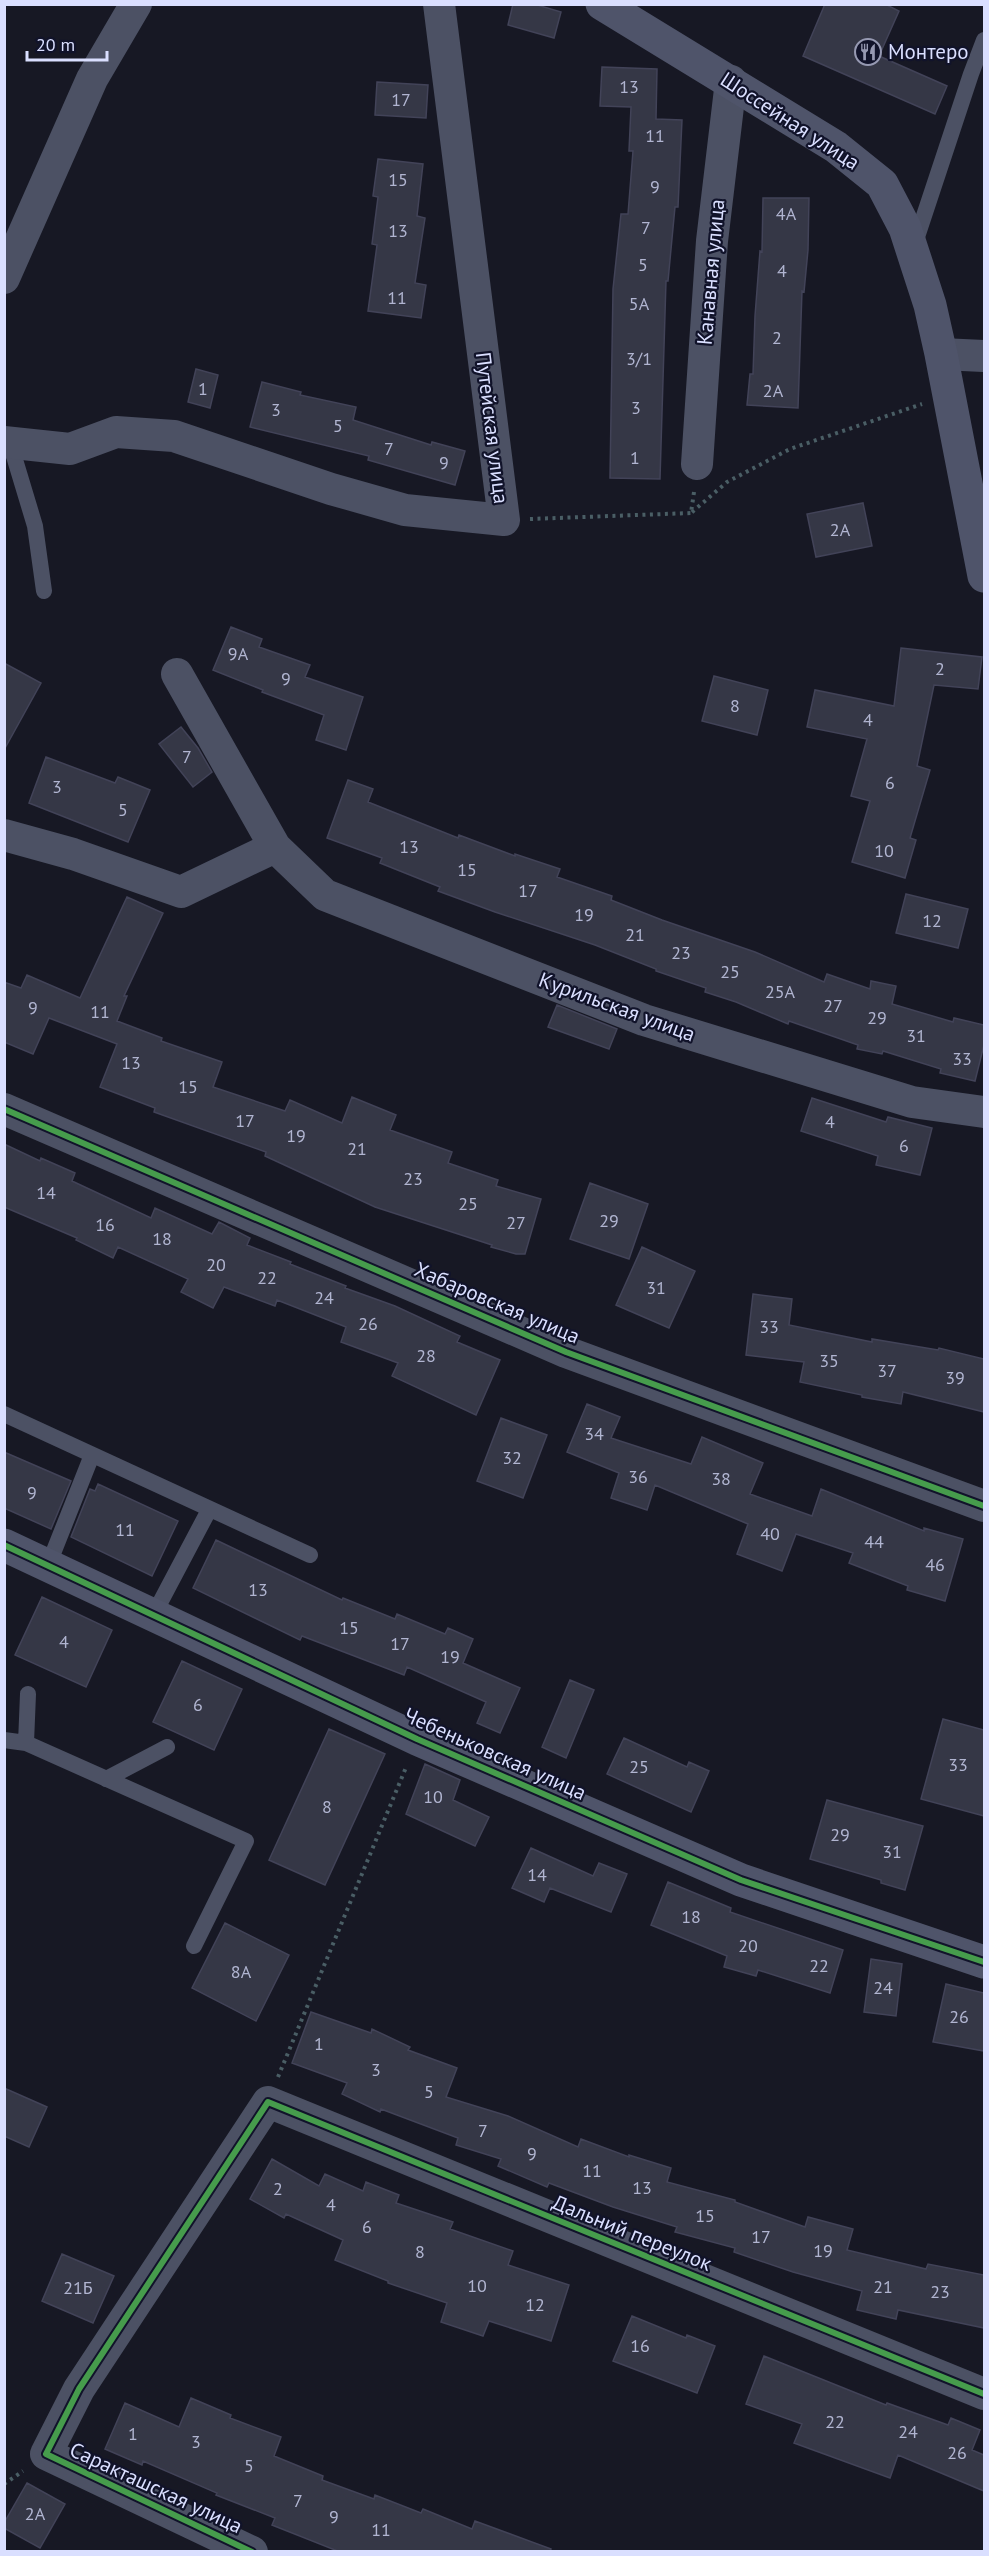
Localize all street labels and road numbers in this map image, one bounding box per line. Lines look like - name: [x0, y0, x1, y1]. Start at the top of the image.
- street label: Шоссейная улица: [716, 66, 865, 176]
- street label: Канавная улица: [691, 198, 730, 346]
- street label: Путейская улица: [470, 350, 515, 505]
- street label: Курильская улица: [535, 966, 699, 1047]
- street label: Хабаровская улица: [410, 1256, 584, 1350]
- street label: Чебеньковская улица: [400, 1701, 591, 1806]
- street label: Дальний переулок: [549, 2188, 716, 2277]
- street label: Саракташская улица: [66, 2436, 247, 2539]

